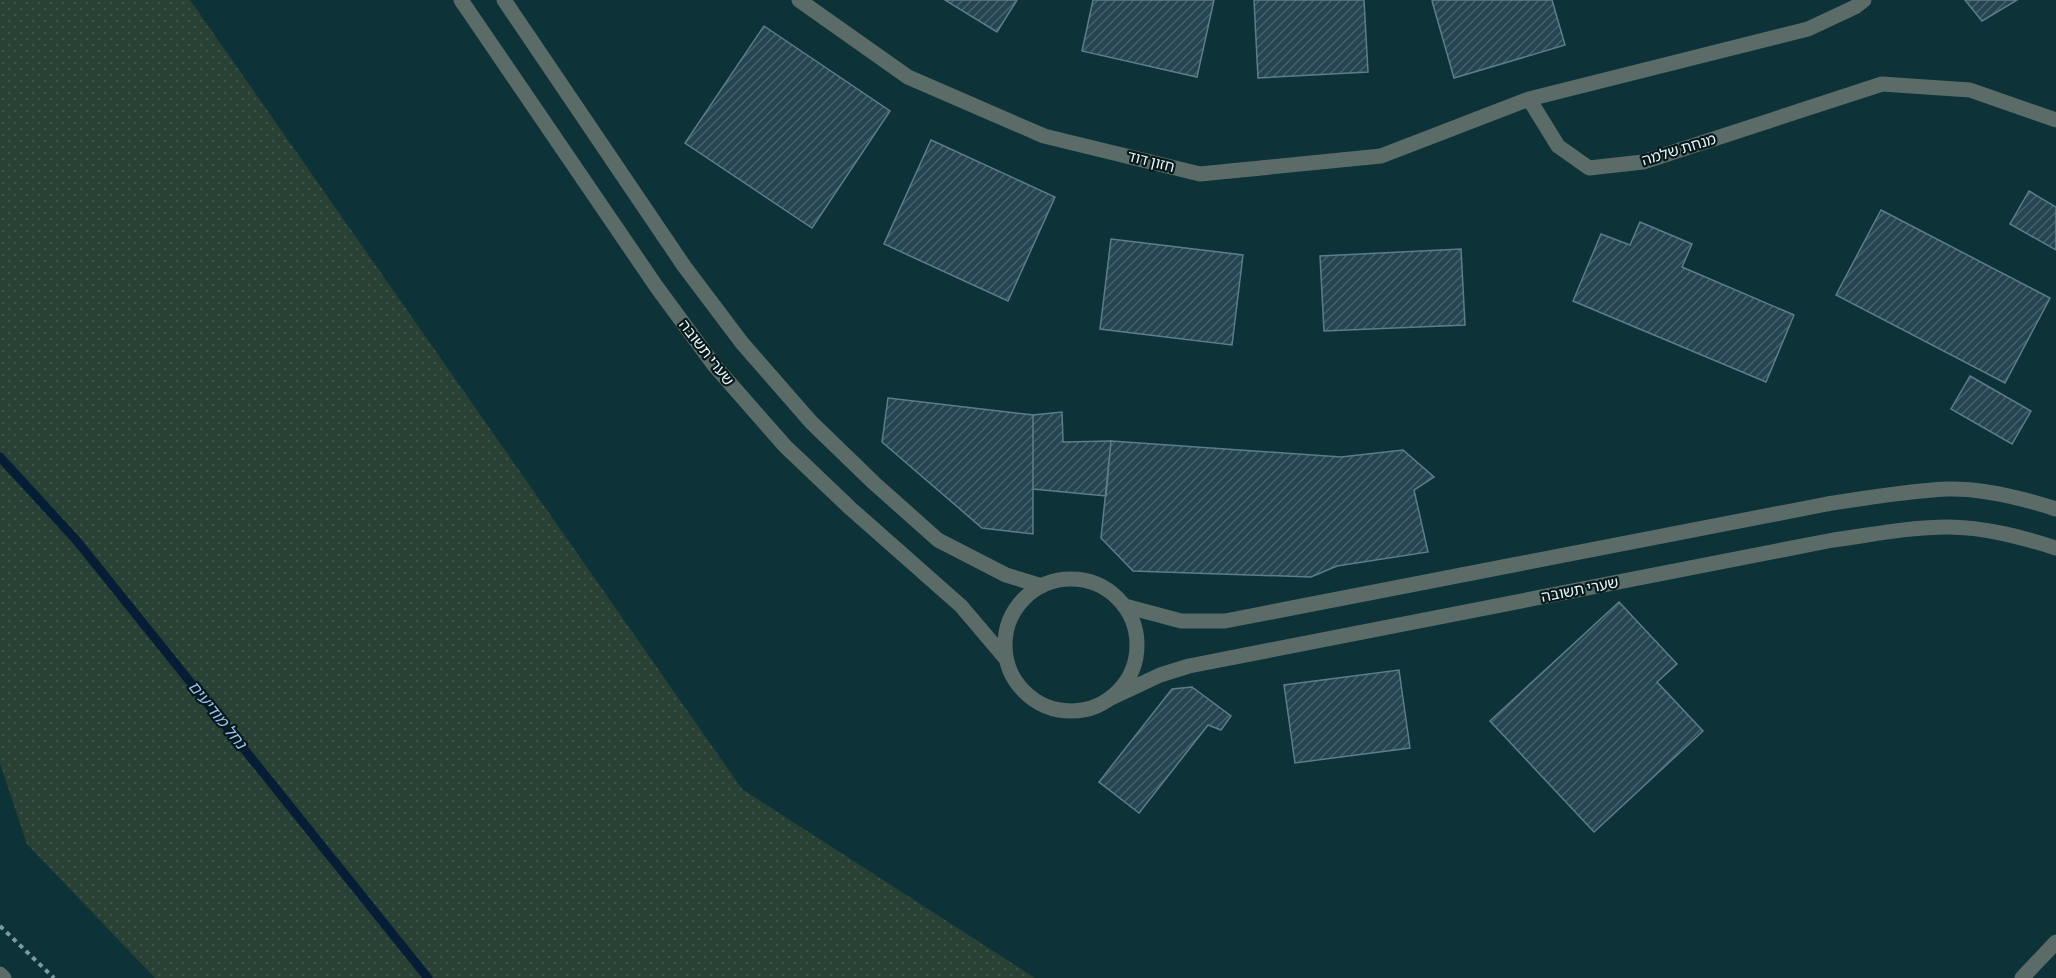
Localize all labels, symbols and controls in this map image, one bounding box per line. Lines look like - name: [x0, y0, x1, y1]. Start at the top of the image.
- street label: מנחת שלמה: [1639, 129, 1719, 171]
- street label: חזון דוד: [1125, 146, 1177, 178]
- street label: שערי תשובה: [674, 316, 738, 390]
- street label: שערי תשובה: [1539, 572, 1621, 608]
- water label: נחל מודיעים: [183, 676, 252, 754]

